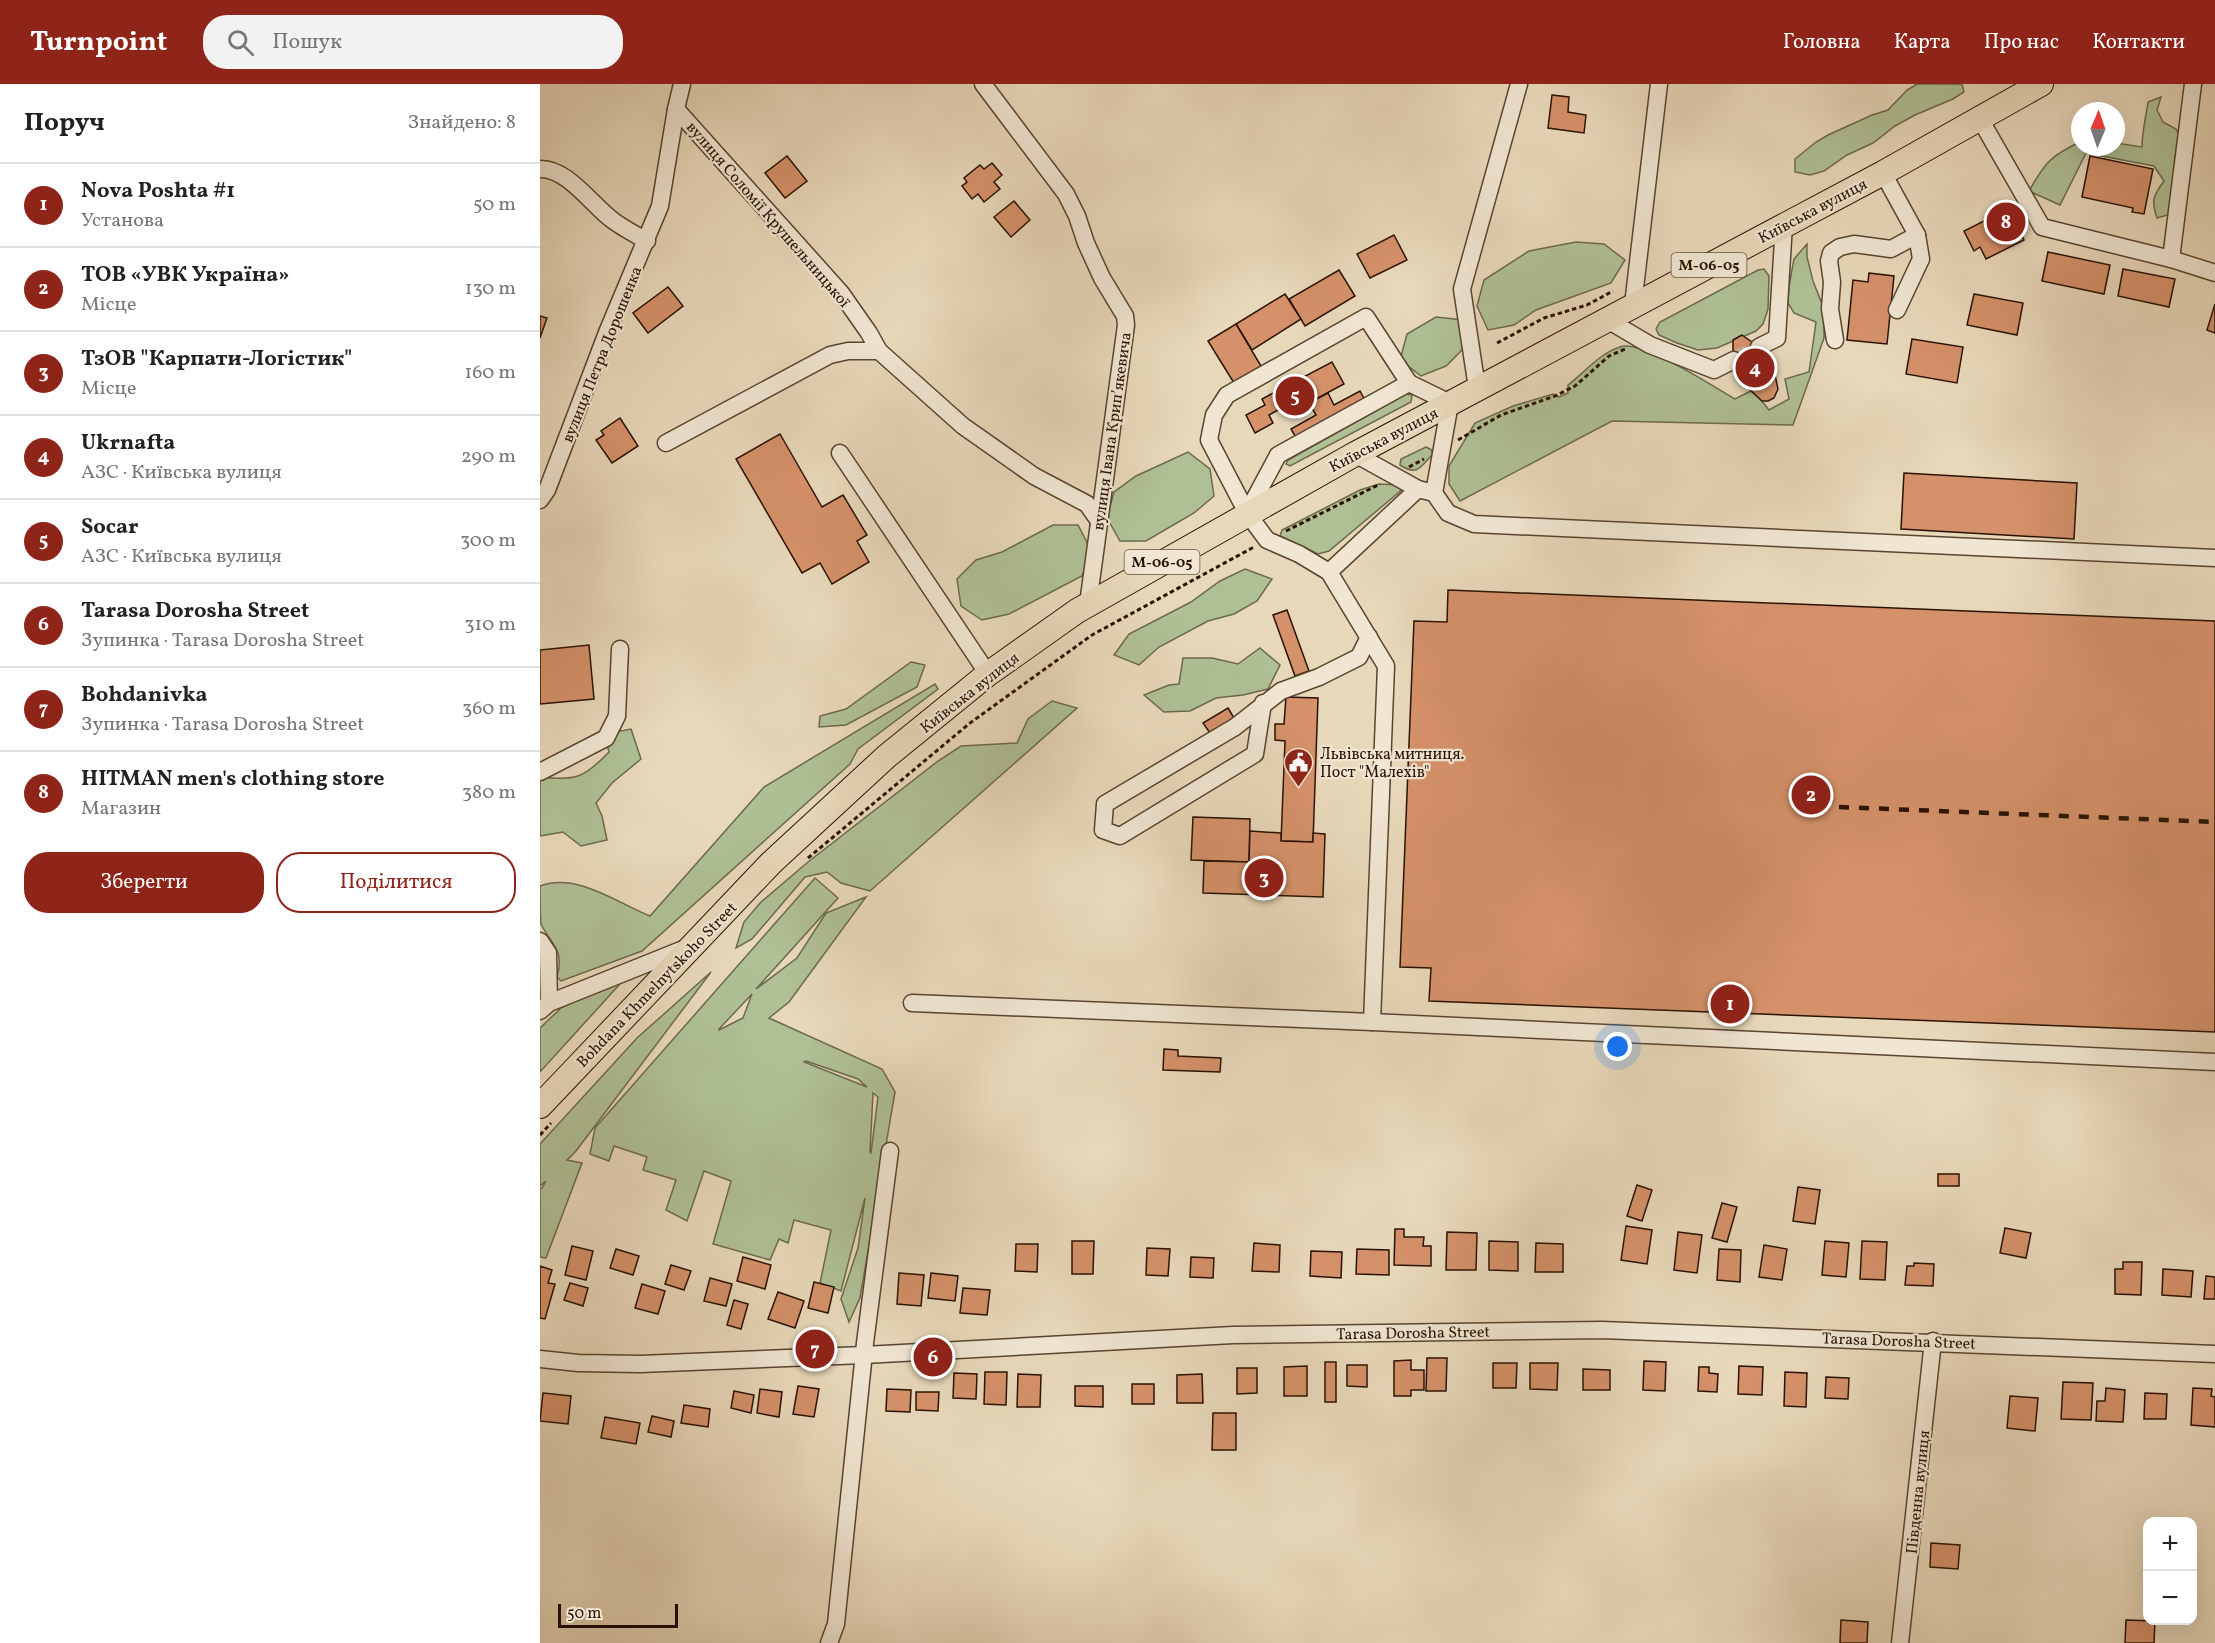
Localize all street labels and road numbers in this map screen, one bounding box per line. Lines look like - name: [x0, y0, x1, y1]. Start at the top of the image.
- street label: вулиця Соломії Крушельницької: [680, 118, 855, 313]
- street label: Київська вулиця: [1755, 174, 1871, 250]
- road number: М-06-05: [1672, 253, 1746, 277]
- street label: вулиця Петра Дорошенка: [557, 263, 648, 446]
- street label: вулиця Івана Крипʼякевича: [1088, 331, 1138, 532]
- street label: Київська вулиця: [1326, 403, 1442, 479]
- road number: М-06-05: [1124, 550, 1200, 574]
- street label: Київська вулиця: [916, 648, 1024, 739]
- street label: Bohdana Khmelnytskoho Street: [572, 897, 743, 1073]
- street label: Tarasa Dorosha Street: [1336, 1322, 1491, 1346]
- street label: Tarasa Dorosha Street: [1822, 1328, 1977, 1356]
- street label: Південна вулиця: [1902, 1429, 1936, 1555]

